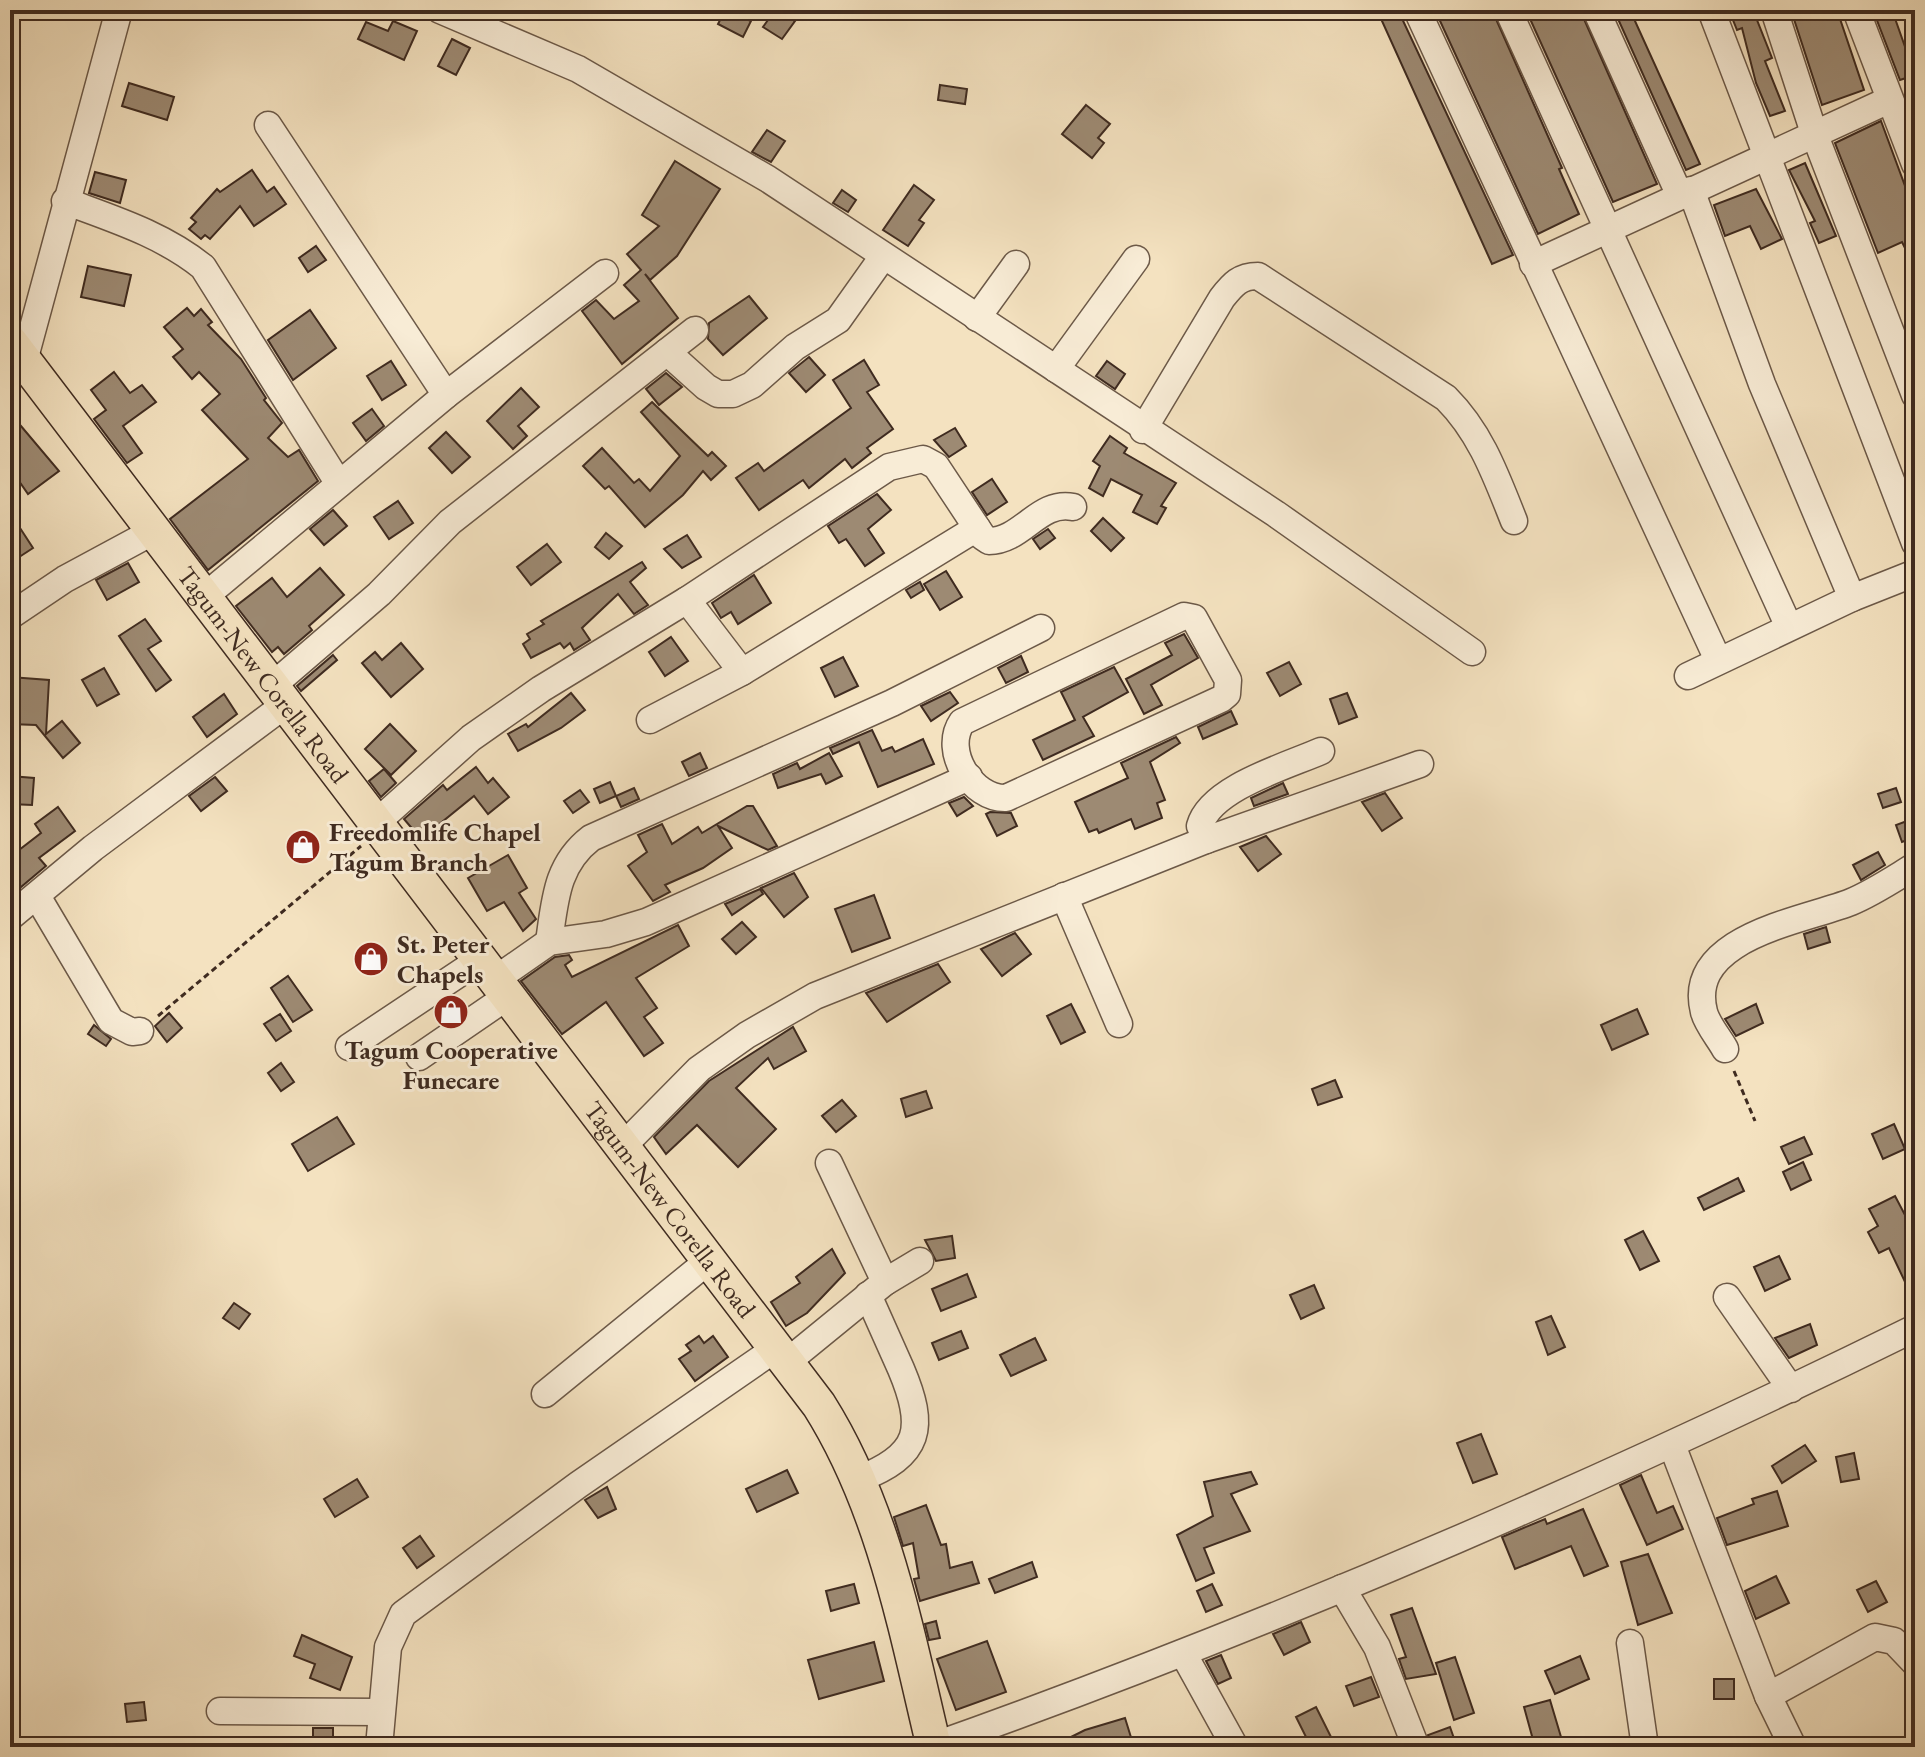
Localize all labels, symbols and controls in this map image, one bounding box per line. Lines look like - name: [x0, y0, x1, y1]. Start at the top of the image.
- street label: Tagum-New Corella Road: [170, 559, 357, 791]
- place label: Freedomlife Chapel Tagum Branch: [329, 815, 541, 879]
- shop icon: Freedomlife Chapel Tagum Branch: [284, 828, 322, 866]
- place label: St. Peter Chapels: [397, 927, 490, 991]
- shop icon: St. Peter Chapels: [352, 940, 390, 978]
- shop icon: Tagum Cooperative Funecare: [432, 993, 470, 1031]
- place label: Tagum Cooperative Funecare: [344, 1033, 558, 1097]
- street label: Tagum-New Corella Road: [577, 1094, 764, 1325]

